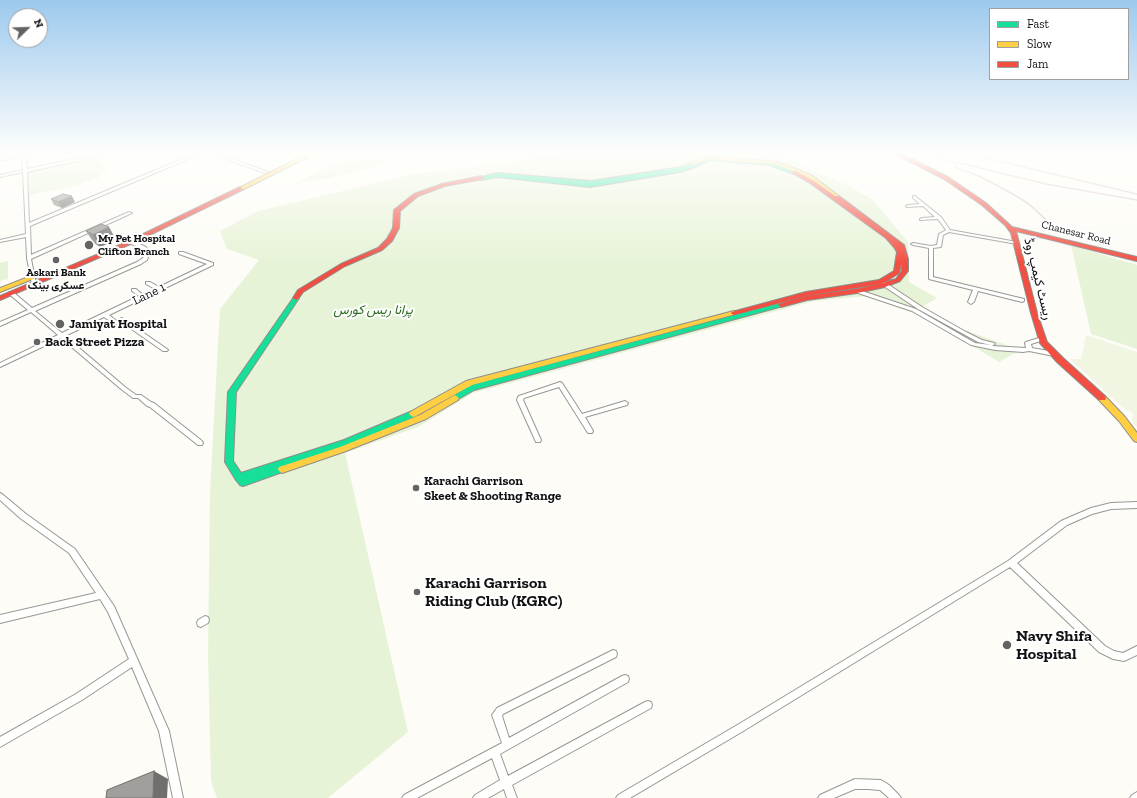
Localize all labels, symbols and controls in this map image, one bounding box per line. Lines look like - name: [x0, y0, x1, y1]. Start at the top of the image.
- north arrow: [8, 8, 48, 48]
- legend: [989, 8, 1129, 80]
- text: N: [31, 17, 46, 30]
- text: Fast: [1027, 17, 1049, 31]
- text: Slow: [1027, 37, 1052, 51]
- text: Jam: [1027, 57, 1048, 71]
- street label: Chanesar Road: [1040, 218, 1112, 248]
- place label: My Pet Hospital Clifton Branch: [98, 232, 175, 258]
- street label: ریسٹ کیمپ روڈ: [1020, 236, 1056, 322]
- marker: My Pet Hospital Clifton Branch: [83, 239, 95, 251]
- marker: Askari Bank عسکری بینک: [51, 255, 61, 265]
- place label: Askari Bank عسکری بینک: [26, 266, 86, 292]
- street label: Lane 1: [130, 279, 168, 309]
- park label: پرانا ریس کورس: [333, 302, 413, 318]
- place label: Jamiyat Hospital: [69, 316, 167, 332]
- marker: Jamiyat Hospital: [54, 318, 66, 330]
- place label: Back Street Pizza: [45, 334, 144, 350]
- marker: Back Street Pizza: [32, 337, 42, 347]
- place label: Karachi Garrison Skeet & Shooting Range: [424, 473, 561, 504]
- marker: Karachi Garrison Skeet & Shooting Range: [411, 483, 421, 493]
- place label: Karachi Garrison Riding Club (KGRC): [425, 573, 562, 611]
- marker: Karachi Garrison Riding Club (KGRC): [412, 587, 422, 597]
- place label: Navy Shifa Hospital: [1016, 626, 1092, 664]
- marker: Navy Shifa Hospital: [1001, 639, 1013, 651]

